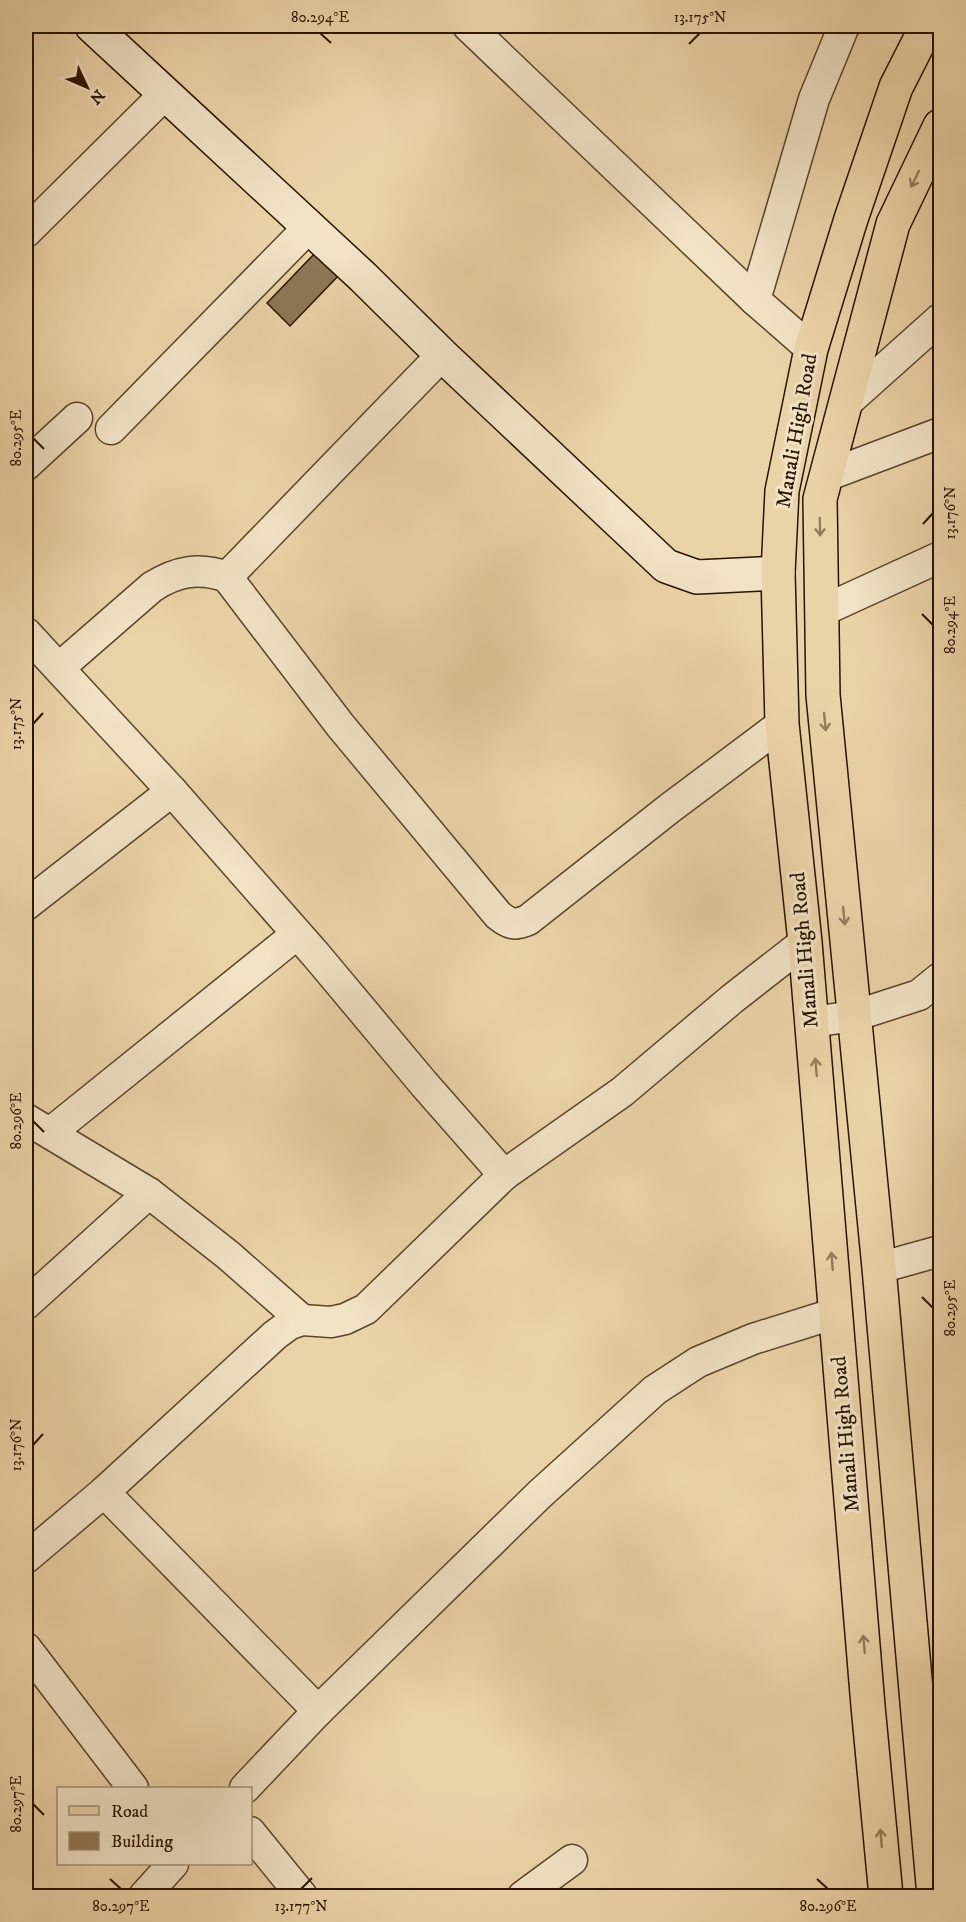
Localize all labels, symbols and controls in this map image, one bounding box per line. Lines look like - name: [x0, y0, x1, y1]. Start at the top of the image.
- text: 80.294°E: [291, 8, 349, 27]
- text: 13.175°N: [674, 8, 726, 27]
- north arrow: [57, 57, 117, 117]
- text: N: [85, 85, 109, 108]
- one-way arrow: [909, 169, 921, 187]
- street label: Manali High Road: [771, 351, 823, 510]
- text: 80.295°E: [7, 409, 26, 466]
- text: 13.176°N: [941, 487, 960, 539]
- one-way arrow: [815, 516, 826, 536]
- text: 80.294°E: [941, 596, 960, 654]
- text: 13.175°N: [7, 698, 26, 750]
- one-way arrow: [820, 711, 831, 731]
- street label: Manali High Road: [785, 870, 825, 1029]
- one-way arrow: [839, 905, 850, 925]
- one-way arrow: [810, 1058, 821, 1077]
- text: 80.296°E: [7, 1092, 26, 1150]
- one-way arrow: [826, 1252, 837, 1272]
- text: 80.295°E: [941, 1279, 960, 1336]
- street label: Manali High Road: [826, 1354, 866, 1513]
- text: 13.176°N: [7, 1419, 26, 1471]
- one-way arrow: [858, 1635, 869, 1654]
- text: 80.297°E: [7, 1775, 26, 1833]
- legend: [57, 1787, 252, 1865]
- text: Road: [111, 1801, 148, 1823]
- one-way arrow: [875, 1829, 886, 1849]
- text: Building: [111, 1831, 173, 1853]
- text: 80.297°E: [92, 1897, 150, 1916]
- text: 13.177°N: [274, 1897, 328, 1916]
- text: 80.296°E: [799, 1897, 857, 1916]

